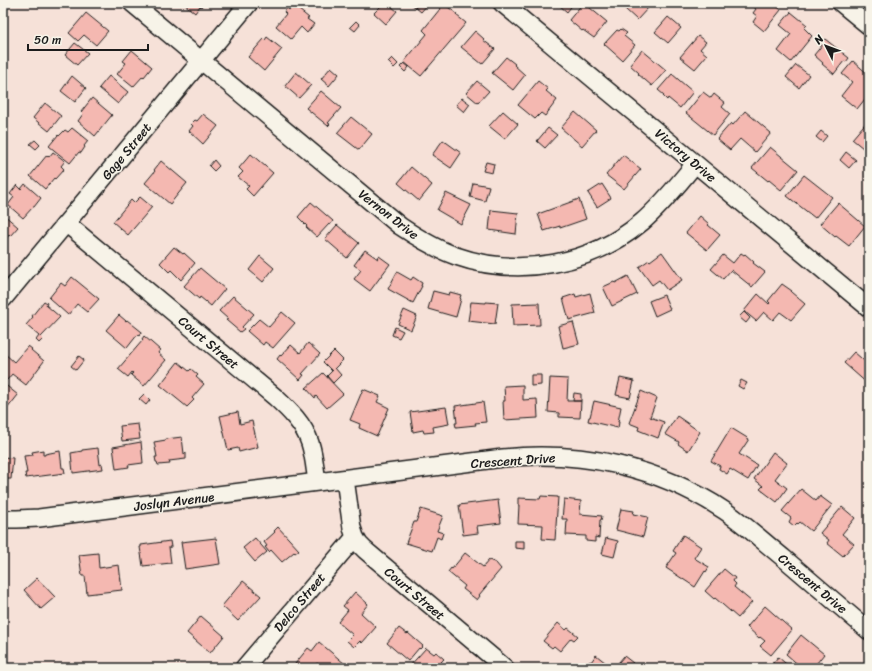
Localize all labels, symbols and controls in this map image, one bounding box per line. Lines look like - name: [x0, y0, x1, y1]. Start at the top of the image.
- scale bar: [28, 26, 148, 52]
- north arrow: [806, 26, 846, 66]
- text: 50 m: [34, 29, 61, 51]
- text: N: [809, 30, 829, 50]
- street label: Gage Street: [95, 117, 158, 185]
- street label: Victory Drive: [650, 122, 722, 188]
- street label: Vernon Drive: [353, 183, 424, 246]
- street label: Court Street: [173, 310, 245, 375]
- street label: Crescent Drive: [470, 446, 556, 475]
- street label: Joslyn Avenue: [131, 485, 216, 518]
- street label: Crescent Drive: [773, 547, 853, 620]
- street label: Court Street: [379, 561, 451, 626]
- street label: Delco Street: [267, 567, 332, 637]

